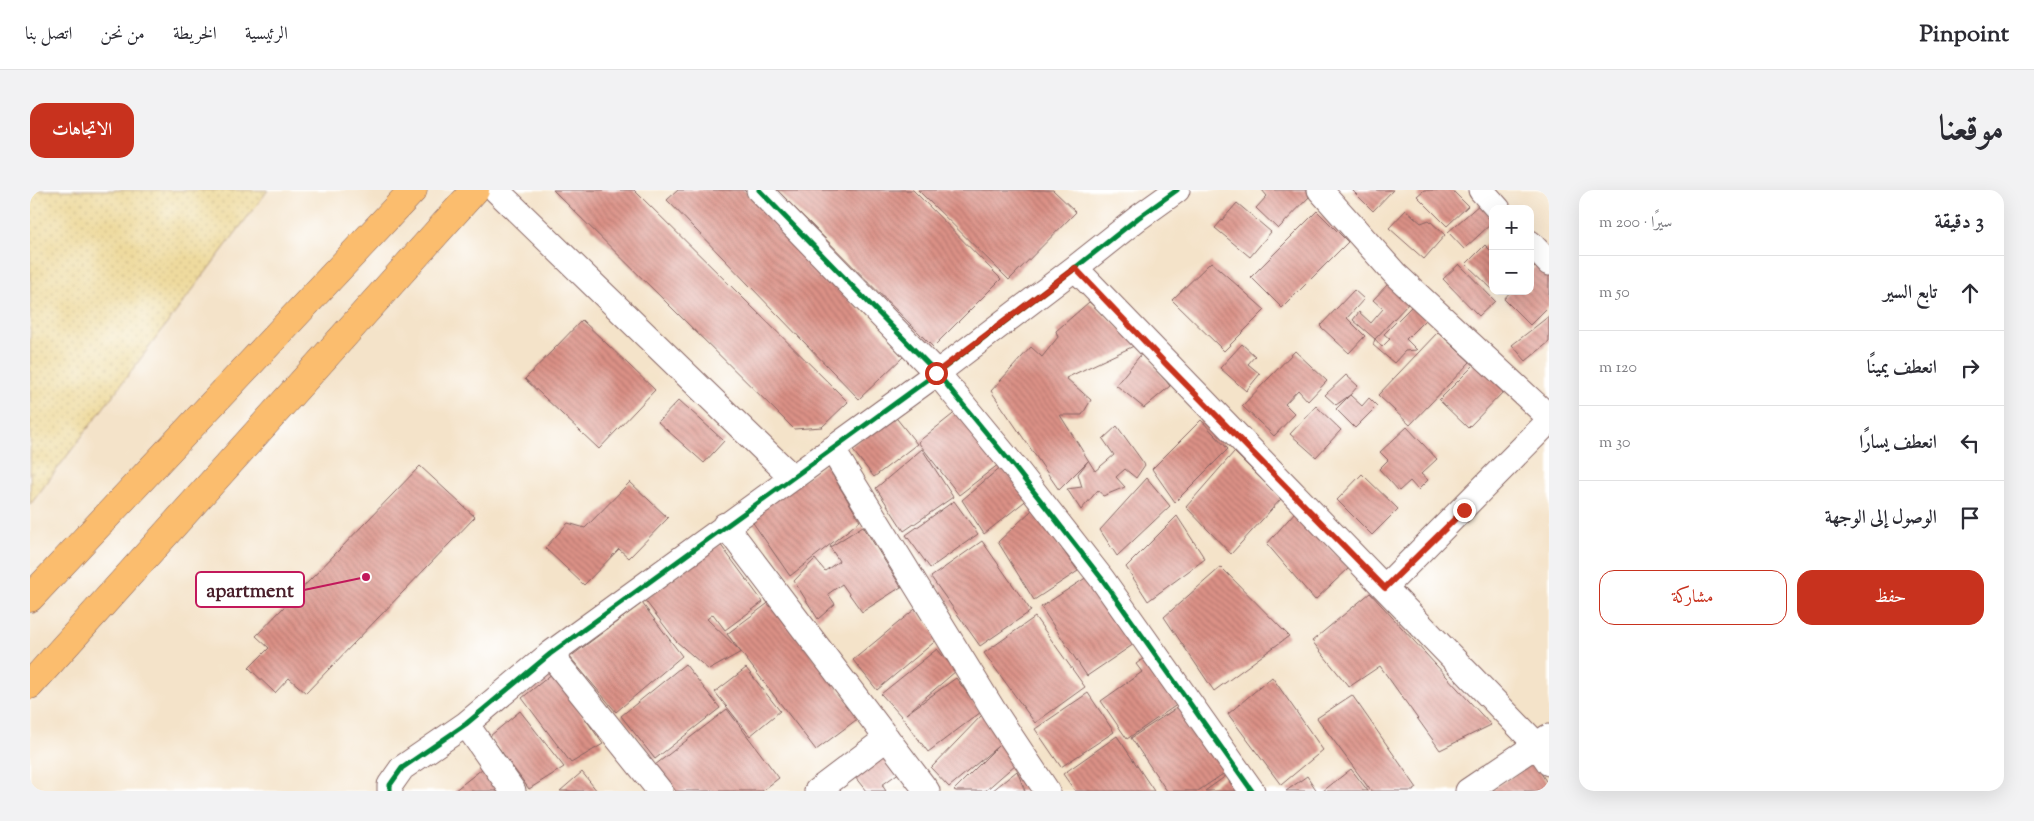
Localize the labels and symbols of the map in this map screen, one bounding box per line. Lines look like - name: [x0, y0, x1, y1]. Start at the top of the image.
- route start: [925, 362, 948, 385]
- route end: [1453, 499, 1476, 522]
- callout: apartment: [196, 572, 304, 607]
- text: apartment: [206, 578, 294, 607]

